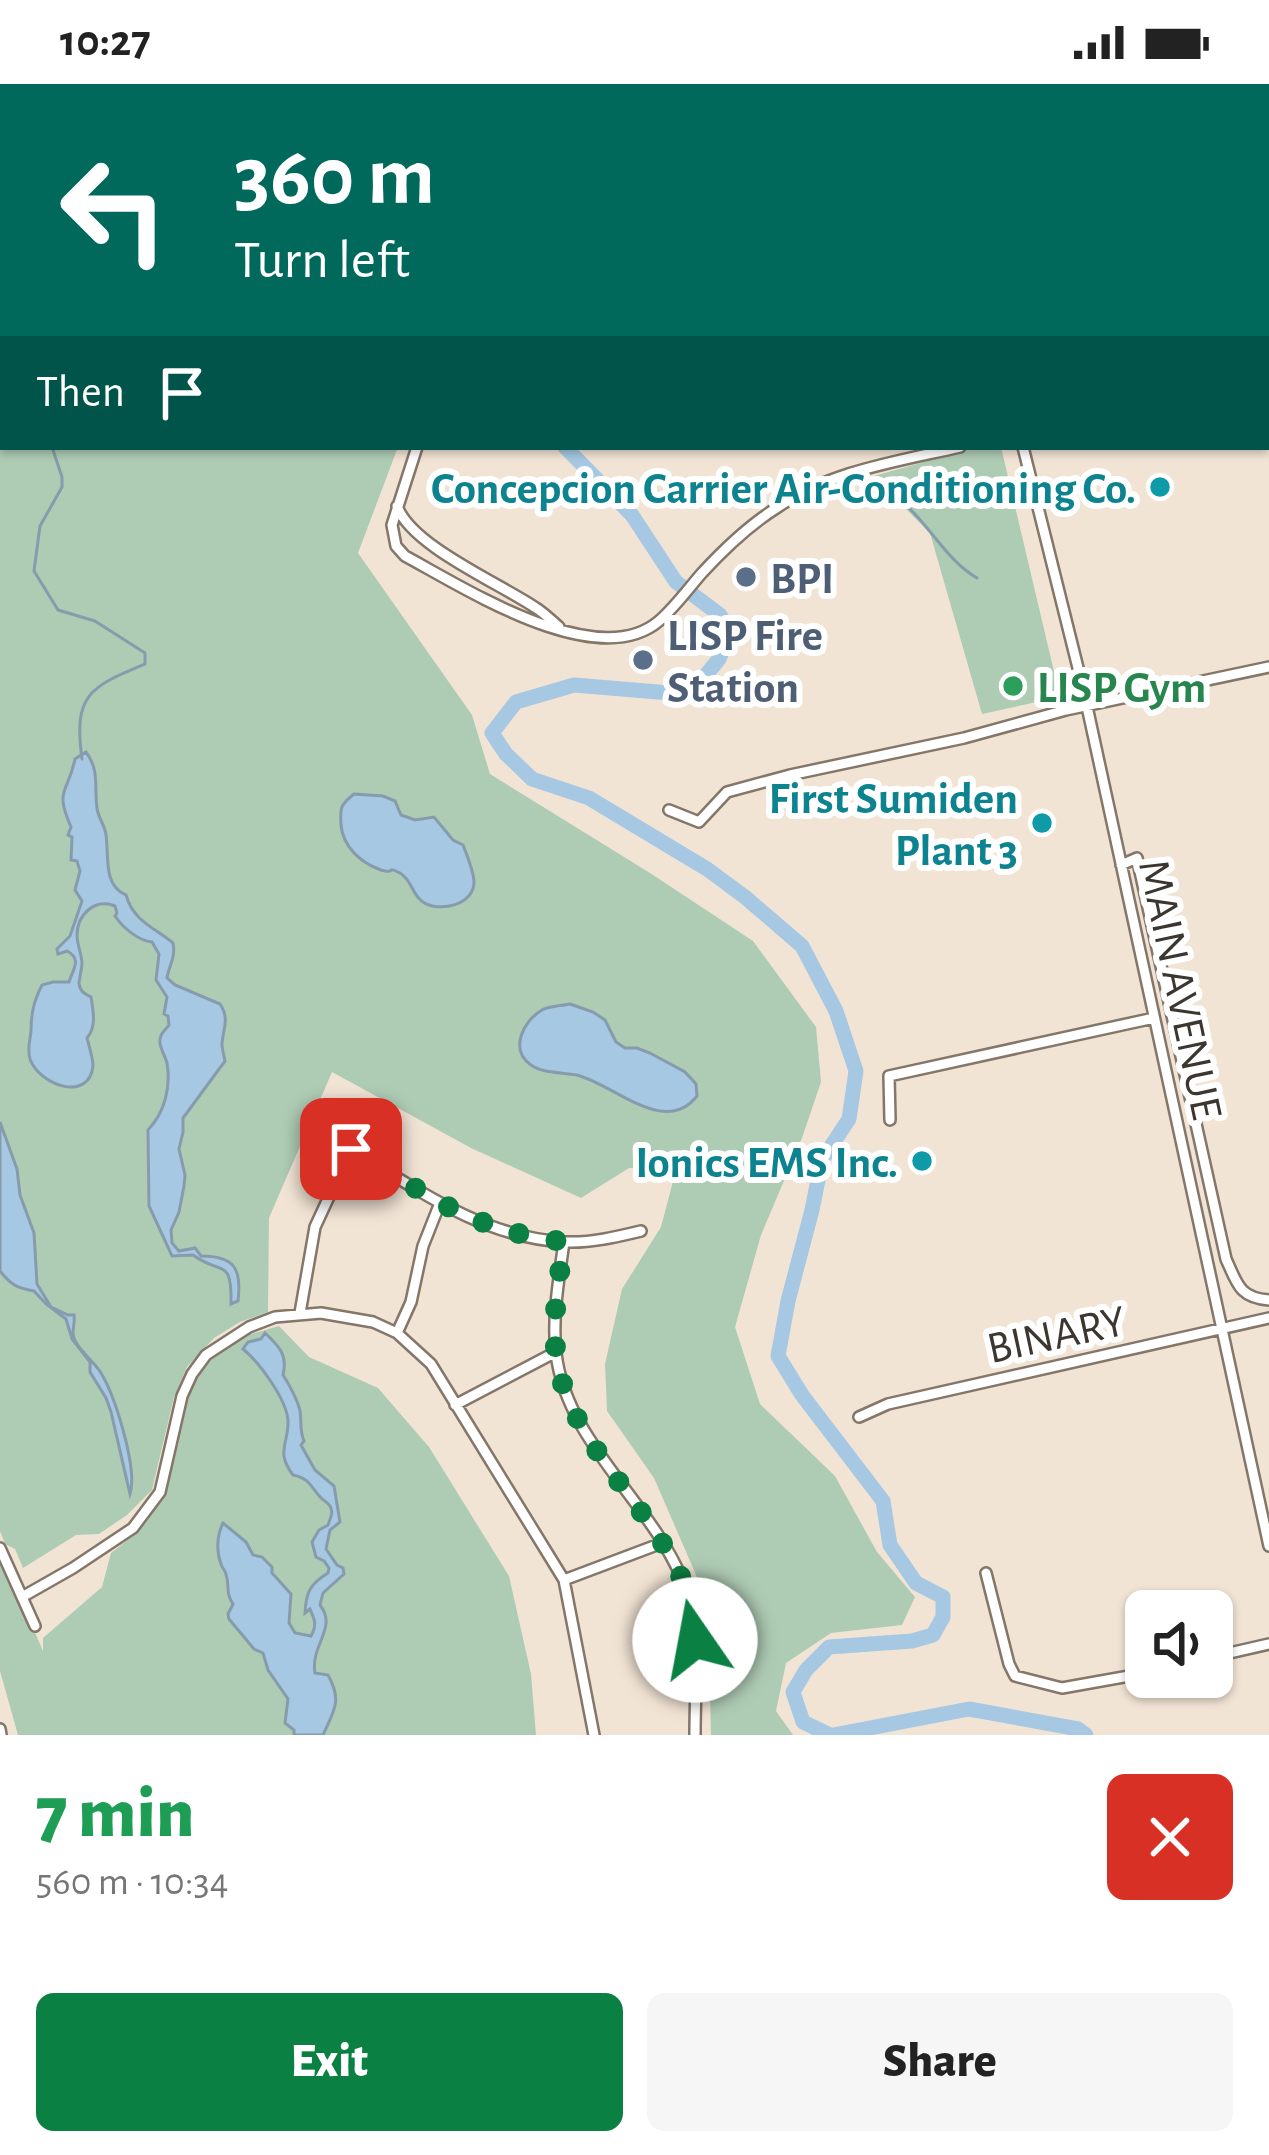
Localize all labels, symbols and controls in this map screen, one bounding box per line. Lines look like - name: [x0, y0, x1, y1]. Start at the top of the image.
- text: 10:27: [60, 19, 151, 64]
- icon: left: [36, 132, 192, 288]
- text: 360 m: [234, 136, 435, 220]
- text: Turn left: [234, 234, 410, 288]
- icon: arrive: [149, 360, 215, 426]
- text: Then: [36, 370, 125, 415]
- place label: Concepcion Carrier Air-Conditioning Co.: [431, 467, 1136, 512]
- marker: Concepcion Carrier Air-Conditioning Co.: [1147, 474, 1173, 500]
- place label: BPI: [770, 557, 834, 602]
- marker: BPI: [733, 564, 759, 590]
- place label: LISP Fire Station: [667, 614, 823, 711]
- marker: LISP Fire Station: [630, 647, 656, 673]
- place label: LISP Gym: [1037, 666, 1206, 711]
- marker: LISP Gym: [1000, 673, 1026, 699]
- place label: First Sumiden Plant 3: [768, 777, 1018, 874]
- marker: First Sumiden Plant 3: [1029, 810, 1055, 836]
- street label: MAIN AVENUE: [1130, 856, 1229, 1124]
- pin: [300, 1098, 402, 1200]
- icon: arrive: [318, 1116, 384, 1182]
- place label: Ionics EMS Inc.: [635, 1141, 898, 1186]
- marker: Ionics EMS Inc.: [909, 1148, 935, 1174]
- street label: BINARY: [983, 1299, 1130, 1372]
- position arrow: [632, 1577, 758, 1703]
- map controls: [1125, 1590, 1233, 1698]
- button: sound: [1125, 1590, 1233, 1698]
- button: close: [1107, 1774, 1233, 1900]
- text: 7 min: [36, 1778, 194, 1850]
- text: 560 m · 10:34: [36, 1863, 228, 1902]
- button: Exit: [36, 1993, 623, 2131]
- button: Share: [647, 1993, 1233, 2131]

